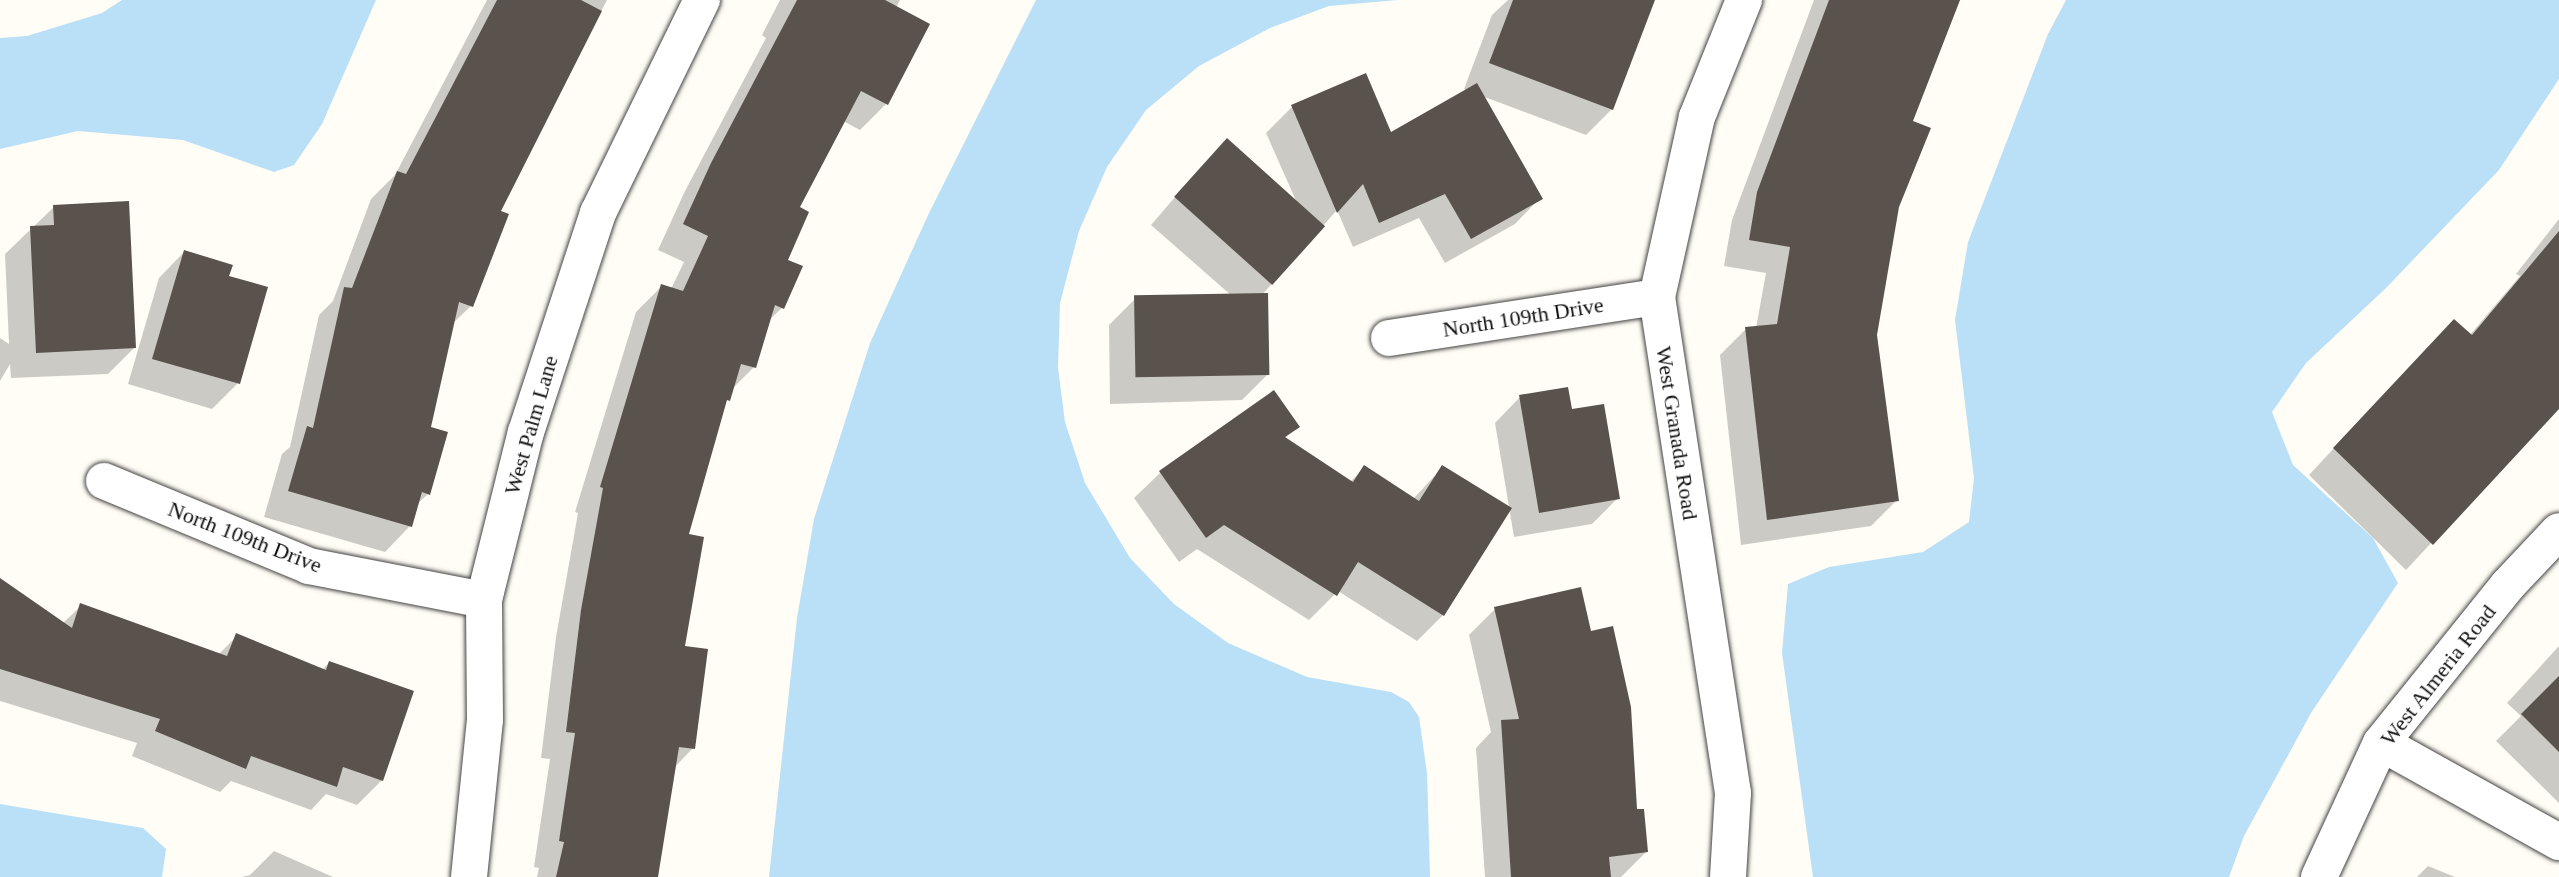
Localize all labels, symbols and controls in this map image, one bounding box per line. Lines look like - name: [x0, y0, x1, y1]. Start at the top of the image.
- street label: North 109th Drive: [1441, 291, 1605, 343]
- street label: West Granada Road: [1650, 344, 1704, 522]
- street label: West Palm Lane: [499, 352, 563, 498]
- street label: North 109th Drive: [164, 496, 326, 578]
- street label: West Almeria Road: [2374, 599, 2502, 751]

